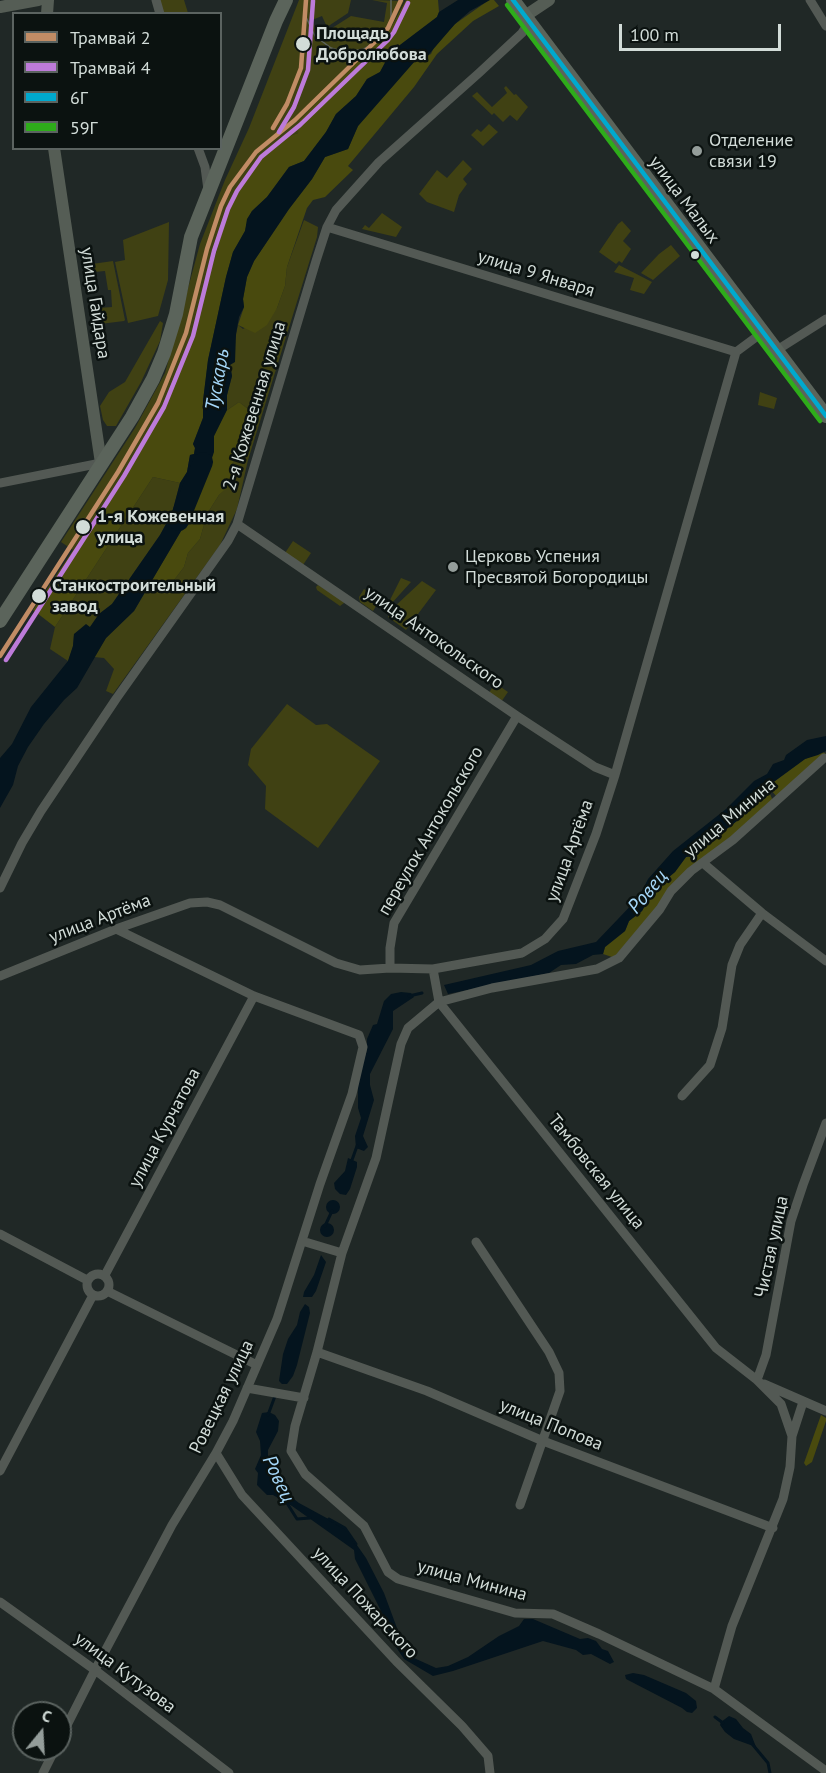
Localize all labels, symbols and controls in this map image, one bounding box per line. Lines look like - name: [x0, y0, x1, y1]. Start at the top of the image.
- legend: [12, 12, 222, 150]
- scale bar: [622, 12, 784, 50]
- place label: Площадь Добролюбова: [316, 23, 427, 66]
- text: 100 m: [630, 23, 679, 46]
- text: Трамвай 2: [70, 26, 151, 49]
- marker: Площадь Добролюбова: [294, 35, 312, 53]
- text: Трамвай 4: [70, 56, 151, 79]
- text: 6Г: [70, 86, 88, 109]
- text: 59Г: [70, 116, 98, 139]
- place label: Отделение связи 19: [709, 130, 793, 172]
- marker: Отделение связи 19: [690, 144, 704, 158]
- street label: улица Малых: [644, 152, 724, 248]
- street label: улица Гайдара: [76, 246, 114, 360]
- street label: улица 9 Января: [475, 246, 597, 302]
- unlabelled marker: [689, 249, 701, 261]
- street label: 2-я Кожевенная улица: [219, 319, 291, 493]
- water label: Тускарь: [201, 347, 235, 413]
- place label: 1-я Кожевенная улица: [97, 506, 224, 548]
- marker: 1-я Кожевенная улица: [74, 518, 92, 536]
- place label: Церковь Успения Пресвятой Богородицы: [465, 546, 648, 588]
- marker: Церковь Успения Пресвятой Богородицы: [446, 560, 460, 574]
- place label: Станкостроительный завод: [52, 575, 216, 618]
- street label: улица Антокольского: [360, 582, 508, 694]
- marker: Станкостроительный завод: [30, 587, 48, 605]
- street label: переулок Антокольского: [374, 743, 488, 919]
- street label: улица Минина: [680, 773, 780, 863]
- street label: улица Артёма: [542, 797, 598, 905]
- water label: Ровец: [623, 865, 673, 919]
- street label: улица Артёма: [46, 890, 154, 948]
- street label: улица Курчатова: [125, 1065, 205, 1191]
- street label: Тамбовская улица: [543, 1110, 649, 1234]
- street label: Чистая улица: [751, 1194, 793, 1300]
- street label: Ровецкая улица: [185, 1337, 259, 1457]
- street label: улица Попова: [496, 1395, 606, 1455]
- water label: Ровец: [257, 1451, 299, 1507]
- street label: улица Пожарского: [308, 1543, 422, 1663]
- street label: улица Минина: [415, 1556, 529, 1606]
- street label: улица Кутузова: [70, 1628, 180, 1718]
- north arrow: [12, 1701, 72, 1761]
- text: С: [40, 1705, 54, 1727]

